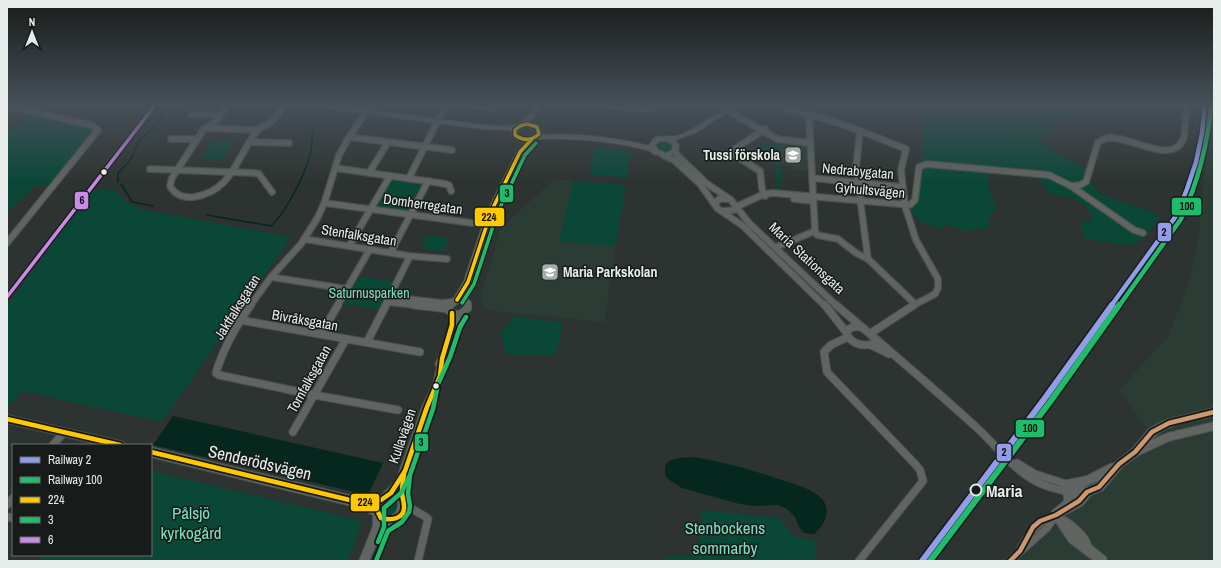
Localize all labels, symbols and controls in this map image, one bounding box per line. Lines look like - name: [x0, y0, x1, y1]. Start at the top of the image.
- north arrow: [12, 12, 52, 52]
- text: N: [29, 15, 35, 29]
- school or university icon: Tussi förskola: [783, 145, 803, 165]
- place label: Tussi förskola: [703, 146, 781, 164]
- street label: Nedrabygatan: [821, 159, 895, 183]
- unlabelled marker: [99, 167, 109, 177]
- street label: Gyhultsvägen: [834, 178, 906, 202]
- line badge: 3: [499, 184, 514, 203]
- text: 3: [504, 186, 510, 200]
- street label: Domherregatan: [382, 190, 464, 218]
- line badge: 6: [74, 191, 89, 210]
- text: 6: [79, 193, 85, 207]
- line badge: 100: [1171, 197, 1202, 216]
- text: 100: [1179, 199, 1195, 213]
- line badge: 224: [474, 207, 505, 227]
- text: 224: [481, 210, 497, 224]
- street label: Maria Stationsgata: [765, 218, 849, 298]
- street label: Stenfalksgatan: [320, 220, 398, 250]
- line badge: 2: [1157, 222, 1172, 242]
- text: 2: [1161, 225, 1167, 239]
- school or university icon: Maria Parkskolan: [540, 262, 560, 282]
- place label: Maria Parkskolan: [563, 263, 657, 281]
- street label: Jaktfalksgatan: [210, 271, 264, 343]
- park label: Saturnusparken: [328, 284, 410, 302]
- street label: Bivråksgatan: [270, 305, 340, 335]
- street label: Tornfalksgatan: [283, 342, 335, 416]
- unlabelled marker: [431, 381, 441, 391]
- street label: Kullavägen: [384, 406, 420, 466]
- line badge: 100: [1015, 419, 1045, 438]
- text: 100: [1022, 421, 1038, 435]
- line badge: 3: [414, 433, 429, 452]
- text: 3: [418, 435, 424, 449]
- street label: Senderödsvägen: [206, 439, 314, 485]
- line badge: 2: [996, 443, 1012, 462]
- legend: [12, 444, 152, 556]
- text: 2: [1001, 445, 1007, 459]
- text: Railway 2: [48, 452, 91, 468]
- text: Railway 100: [48, 472, 102, 488]
- place label: Maria: [986, 479, 1023, 502]
- marker: Maria: [969, 483, 983, 497]
- text: 224: [48, 492, 65, 508]
- line badge: 224: [350, 493, 380, 512]
- text: 224: [357, 495, 373, 509]
- park label: Pålsjö kyrkogård: [160, 501, 222, 544]
- text: 3: [48, 512, 53, 528]
- park label: Stenbockens sommarby: [685, 516, 765, 559]
- text: 6: [48, 532, 53, 548]

